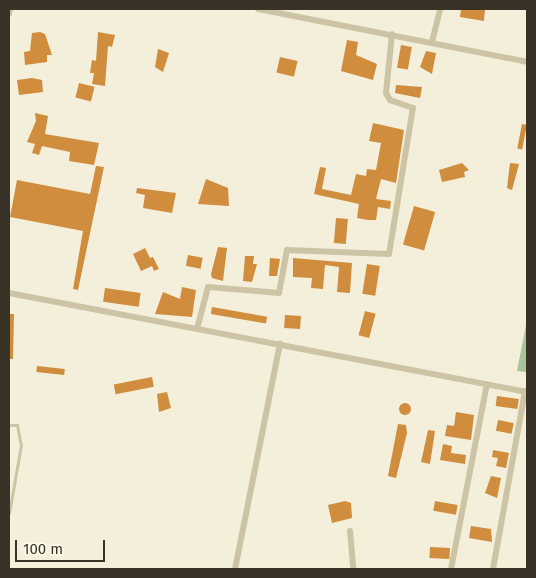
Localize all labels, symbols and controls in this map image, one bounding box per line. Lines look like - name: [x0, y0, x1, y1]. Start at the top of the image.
- scale bar: [18, 530, 108, 562]
- text: 100 m: [23, 540, 63, 558]

